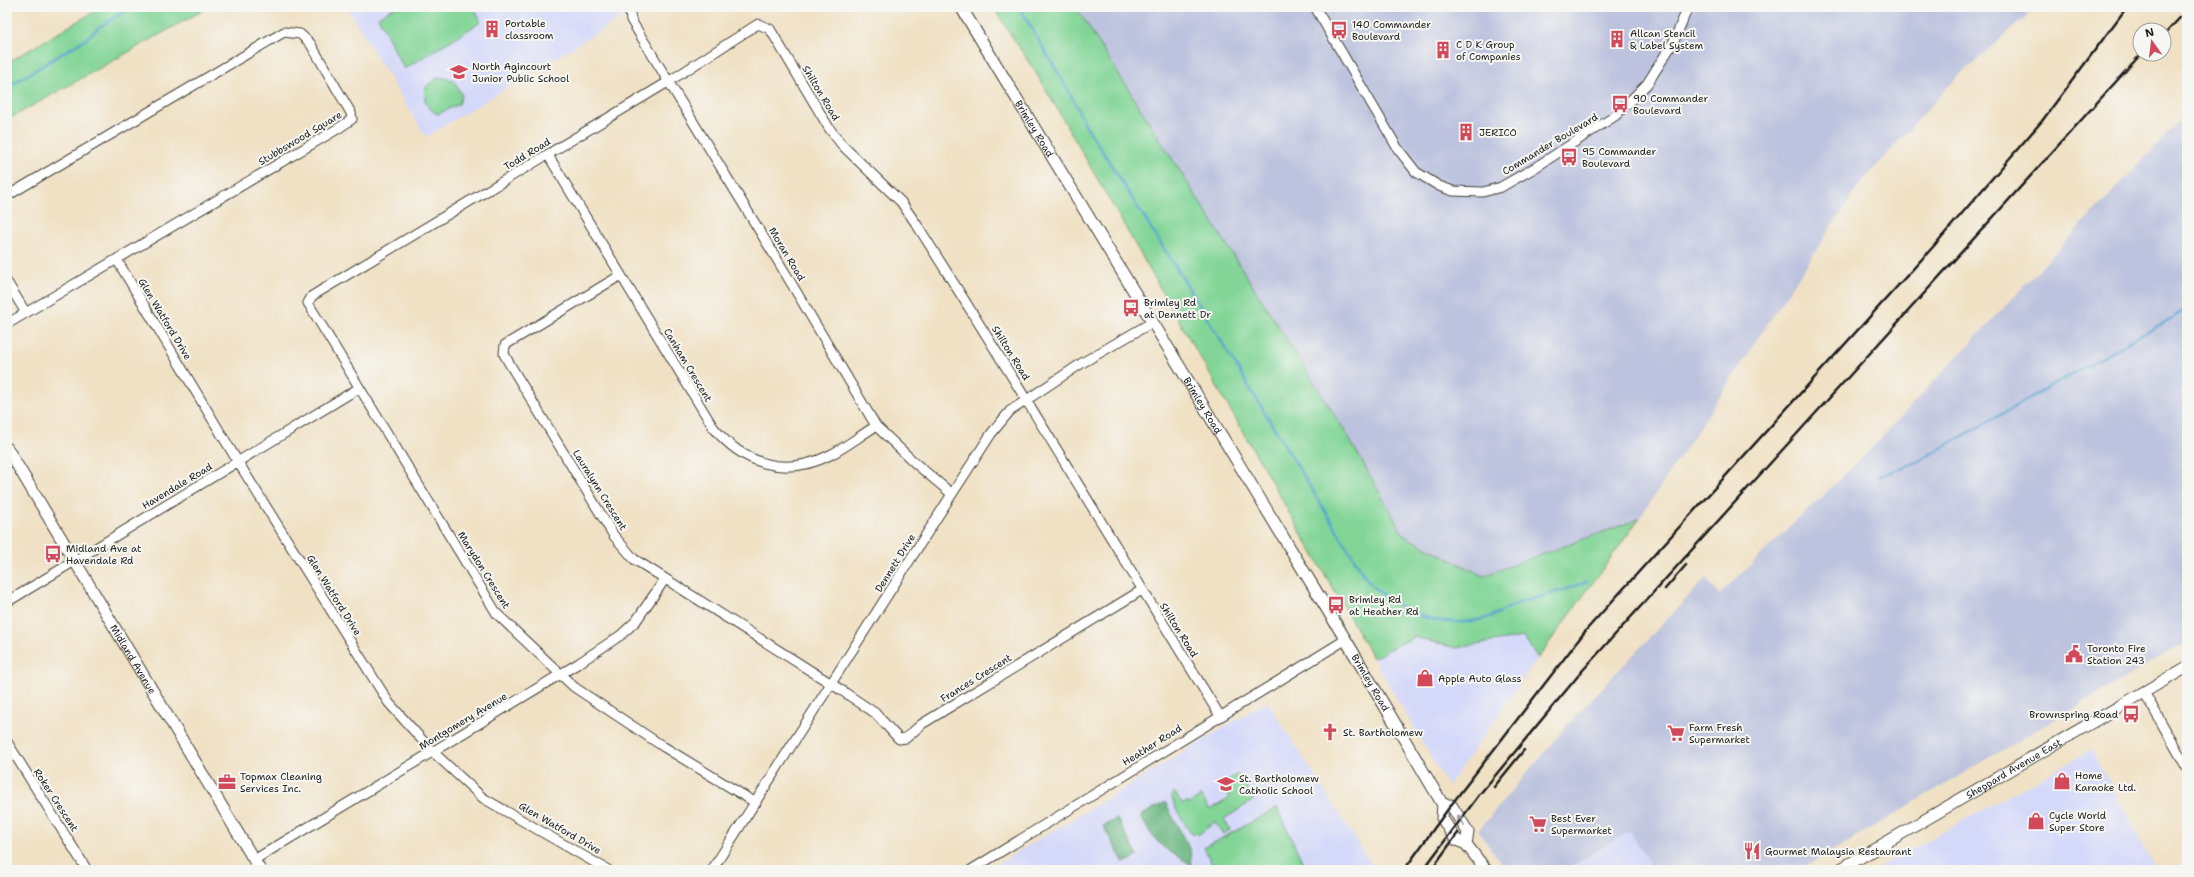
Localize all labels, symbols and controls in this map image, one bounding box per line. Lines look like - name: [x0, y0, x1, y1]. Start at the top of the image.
- place label: Portable classroom: [505, 17, 554, 42]
- place label: 140 Commander Boulevard: [1352, 18, 1431, 43]
- building icon: Portable classroom: [482, 19, 502, 39]
- bus stop icon: 140 Commander Boulevard: [1329, 20, 1349, 40]
- north arrow: [2132, 22, 2172, 62]
- text: N: [2144, 24, 2156, 41]
- place label: Allcan Stencil & Label System: [1630, 27, 1703, 52]
- building icon: Allcan Stencil & Label System: [1607, 29, 1627, 49]
- place label: C D K Group of Companies: [1456, 38, 1521, 63]
- building icon: C D K Group of Companies: [1433, 40, 1453, 60]
- place label: North Agincourt Junior Public School: [472, 60, 569, 85]
- school or university icon: North Agincourt Junior Public School: [449, 62, 469, 82]
- street label: Shilton Road: [799, 63, 843, 123]
- place label: 90 Commander Boulevard: [1633, 92, 1708, 117]
- bus stop icon: 90 Commander Boulevard: [1610, 94, 1630, 114]
- street label: Brimley Road: [1012, 97, 1057, 160]
- street label: Stubbswood Square: [256, 108, 344, 168]
- street label: Commander Boulevard: [1500, 110, 1601, 178]
- building icon: JERICO: [1456, 122, 1476, 142]
- place label: JERICO: [1479, 126, 1517, 139]
- street label: Todd Road: [501, 135, 553, 173]
- place label: 95 Commander Boulevard: [1582, 145, 1657, 170]
- bus stop icon: 95 Commander Boulevard: [1559, 147, 1579, 167]
- street label: Moran Road: [766, 225, 808, 284]
- street label: Glen Watford Drive: [135, 276, 195, 362]
- place label: Brimley Rd at Dennett Dr: [1144, 296, 1211, 321]
- bus stop icon: Brimley Rd at Dennett Dr: [1121, 298, 1141, 318]
- street label: Shilton Road: [989, 323, 1033, 383]
- street label: Canham Crescent: [661, 326, 715, 404]
- street label: Brimley Road: [1181, 374, 1226, 437]
- street label: Lauralynn Crescent: [570, 447, 630, 533]
- street label: Havendale Road: [140, 460, 215, 512]
- street label: Marydon Crescent: [455, 529, 513, 611]
- street label: Dennett Drive: [872, 531, 918, 595]
- place label: Midland Ave at Havendale Rd: [66, 542, 141, 567]
- bus stop icon: Midland Ave at Havendale Rd: [43, 544, 63, 564]
- street label: Glen Watford Drive: [304, 552, 364, 638]
- place label: Brimley Rd at Heather Rd: [1349, 593, 1419, 618]
- bus stop icon: Brimley Rd at Heather Rd: [1326, 595, 1346, 615]
- street label: Shilton Road: [1157, 600, 1201, 660]
- street label: Midland Avenue: [108, 622, 160, 696]
- place label: Toronto Fire Station 243: [2087, 642, 2146, 667]
- public building icon: Toronto Fire Station 243: [2064, 644, 2084, 664]
- street label: Frances Crescent: [938, 651, 1014, 705]
- street label: Brimley Road: [1349, 651, 1393, 714]
- shop icon: Apple Auto Glass: [1415, 668, 1435, 688]
- place label: Apple Auto Glass: [1438, 672, 1521, 685]
- street label: Montgomery Avenue: [417, 689, 510, 752]
- bus stop icon: Brownspring Road: [2121, 704, 2141, 724]
- place label: Brownspring Road: [2029, 708, 2119, 721]
- street label: Heather Road: [1120, 721, 1185, 769]
- place label: Farm Fresh Supermarket: [1689, 721, 1750, 746]
- church icon: St. Bartholomew: [1320, 722, 1340, 742]
- supermarket icon: Farm Fresh Supermarket: [1666, 723, 1686, 743]
- place label: St. Bartholomew: [1343, 726, 1423, 739]
- street label: Sheppard Avenue East: [1963, 735, 2064, 801]
- street label: Roker Crescent: [31, 766, 81, 834]
- place label: Home Karaoke Ltd.: [2075, 769, 2136, 794]
- place label: Topmax Cleaning Services Inc.: [240, 770, 322, 795]
- shop icon: Home Karaoke Ltd.: [2052, 771, 2072, 791]
- office icon: Topmax Cleaning Services Inc.: [217, 772, 237, 792]
- place label: St. Bartholomew Catholic School: [1239, 772, 1319, 797]
- school or university icon: St. Bartholomew Catholic School: [1216, 774, 1236, 794]
- street label: Glen Watford Drive: [517, 799, 604, 857]
- place label: Cycle World Super Store: [2049, 809, 2107, 834]
- shop icon: Cycle World Super Store: [2026, 811, 2046, 831]
- place label: Best Ever Supermarket: [1551, 812, 1612, 837]
- one-way arrow: [1456, 814, 1464, 826]
- supermarket icon: Best Ever Supermarket: [1528, 814, 1548, 834]
- restaurant icon: Gourmet Malaysia Restaurant: [1742, 841, 1762, 861]
- place label: Gourmet Malaysia Restaurant: [1765, 845, 1912, 858]

